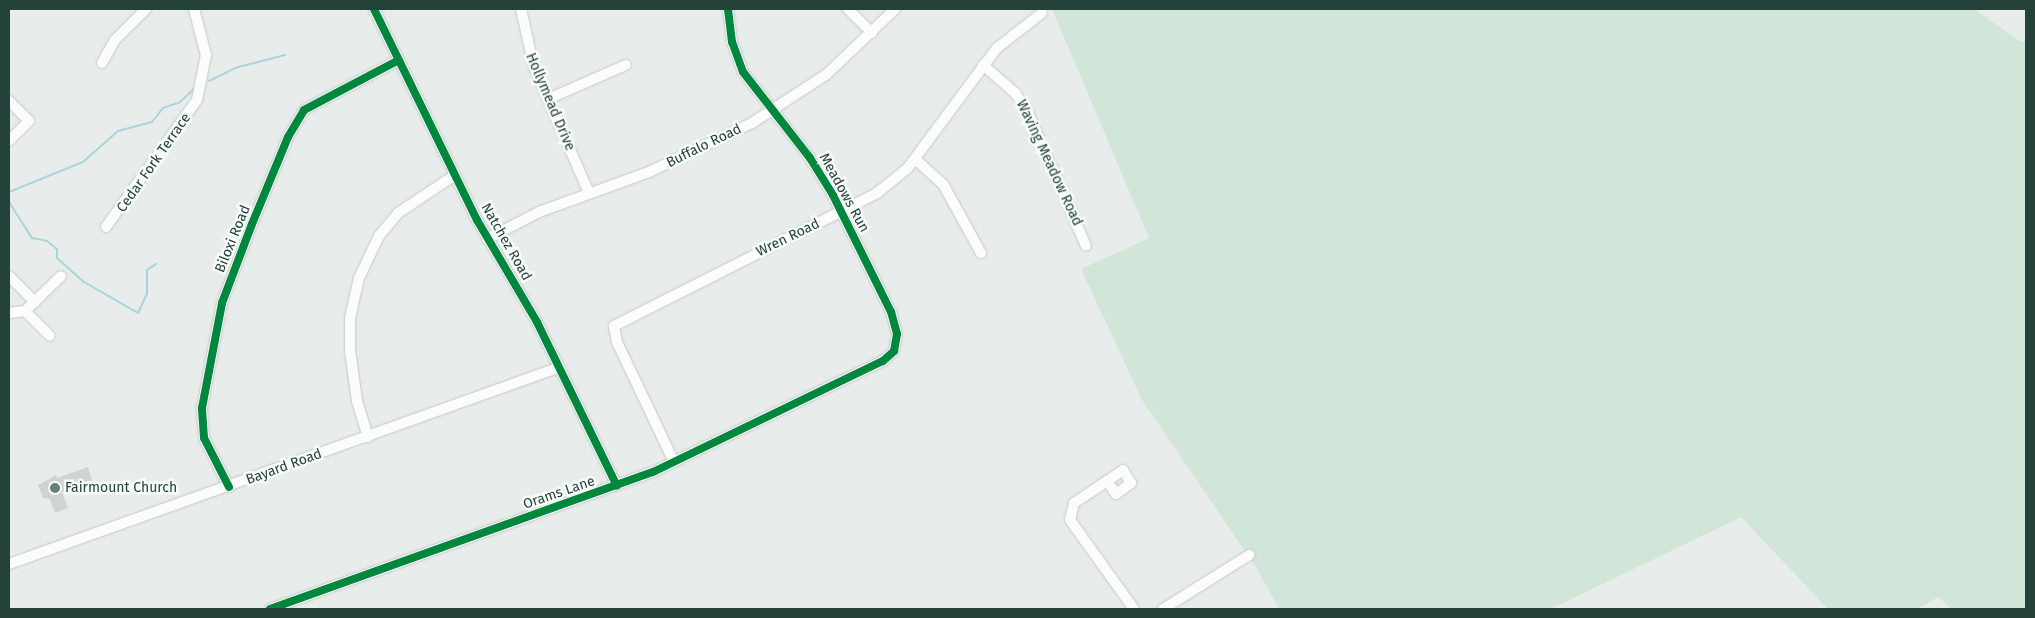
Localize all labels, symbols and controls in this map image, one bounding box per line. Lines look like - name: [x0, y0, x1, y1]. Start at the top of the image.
- street label: Hollymead Drive: [522, 51, 578, 153]
- street label: Waving Meadow Road: [1012, 97, 1086, 229]
- street label: Cedar Fork Terrace: [114, 110, 194, 216]
- street label: Buffalo Road: [664, 121, 744, 171]
- street label: Meadows Run: [815, 151, 873, 235]
- street label: Natchez Road: [477, 200, 535, 284]
- street label: Biloxi Road: [212, 203, 254, 275]
- street label: Wren Road: [754, 215, 822, 261]
- street label: Bayard Road: [244, 446, 324, 488]
- street label: Orams Lane: [521, 473, 597, 513]
- place label: Fairmount Church: [65, 480, 177, 496]
- marker: Fairmount Church: [49, 482, 61, 494]

